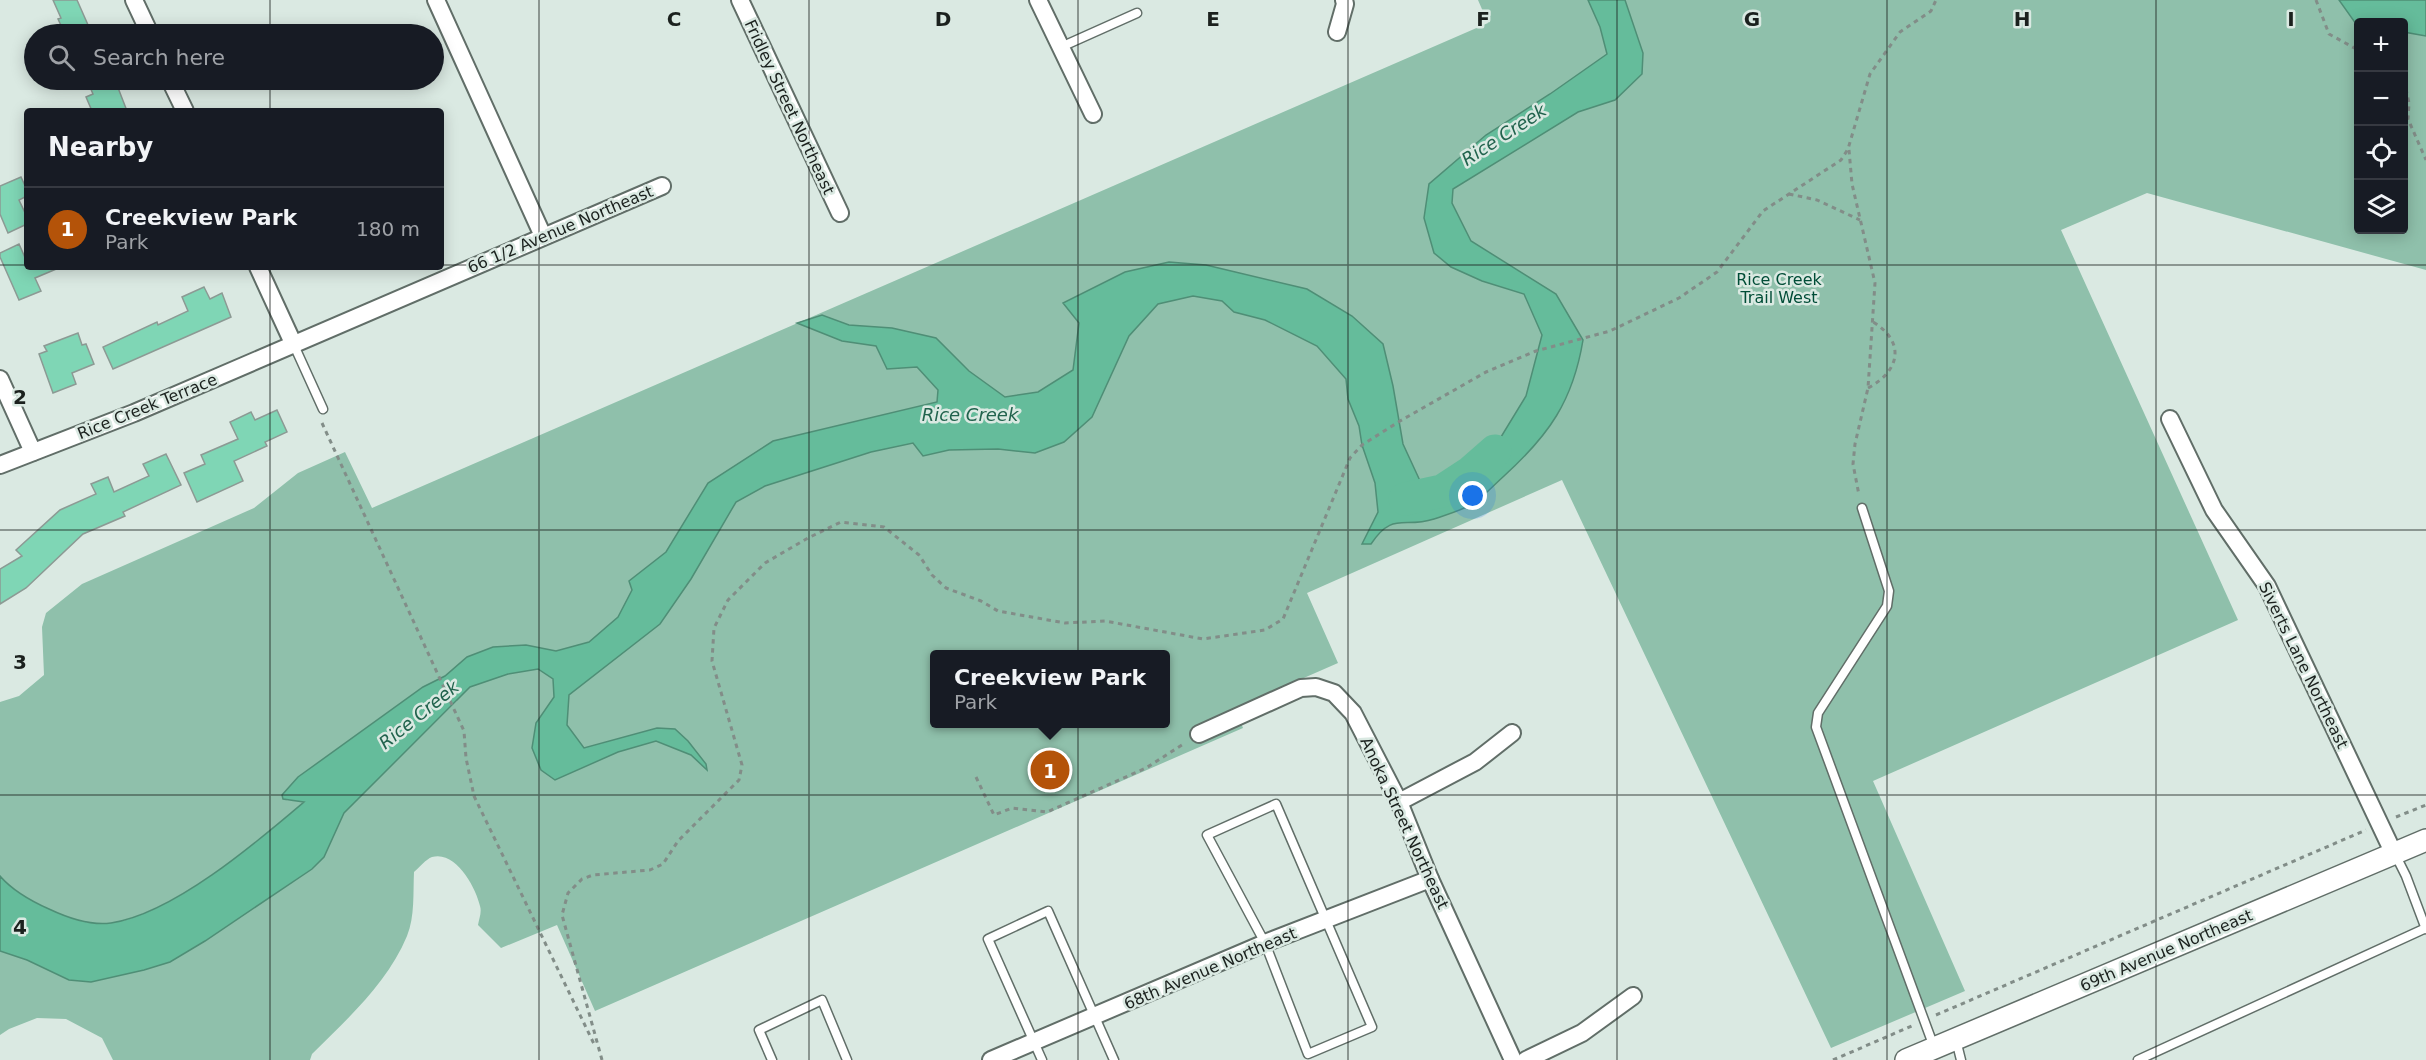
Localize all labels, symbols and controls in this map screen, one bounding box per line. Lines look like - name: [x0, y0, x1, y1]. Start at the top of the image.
- text: C: [667, 7, 681, 31]
- text: D: [935, 7, 951, 31]
- text: E: [1206, 7, 1220, 31]
- text: F: [1476, 7, 1490, 31]
- text: G: [1744, 7, 1760, 31]
- text: H: [2014, 7, 2030, 31]
- text: I: [2287, 7, 2295, 31]
- street label: Fridley Street Northeast: [741, 17, 838, 198]
- map controls: [2354, 18, 2408, 234]
- button: +: [2354, 18, 2408, 72]
- search box: [24, 24, 444, 90]
- icon: search: [45, 41, 78, 74]
- text: Search here: [93, 45, 225, 70]
- button: −: [2354, 72, 2408, 126]
- water label: Rice Creek: [1457, 99, 1551, 170]
- button: locate: [2354, 126, 2408, 180]
- text: Nearby: [48, 132, 153, 162]
- button: layers: [2354, 180, 2408, 234]
- street label: 66 1/2 Avenue Northeast: [465, 182, 656, 277]
- text: Creekview Park: [105, 205, 297, 230]
- text: 1: [61, 217, 74, 241]
- text: 180 m: [356, 217, 420, 241]
- text: Park: [105, 230, 148, 254]
- park label: Rice Creek Trail West: [1736, 270, 1823, 307]
- street label: Rice Creek Terrace: [75, 370, 220, 443]
- text: 2: [13, 385, 27, 409]
- water label: Rice Creek: [922, 404, 1020, 425]
- your location: [1458, 481, 1487, 510]
- street label: Siverts Lane Northeast: [2255, 579, 2352, 752]
- text: 3: [13, 650, 27, 674]
- popup: [930, 650, 1170, 728]
- text: Creekview Park: [954, 665, 1146, 690]
- water label: Rice Creek: [374, 675, 464, 753]
- text: Park: [954, 690, 997, 714]
- street label: Anoka Street Northeast: [1356, 734, 1453, 912]
- pin: 1: [1030, 748, 1070, 792]
- street label: 69th Avenue Northeast: [2077, 905, 2255, 995]
- text: 4: [13, 915, 27, 939]
- street label: 68th Avenue Northeast: [1121, 923, 1299, 1013]

